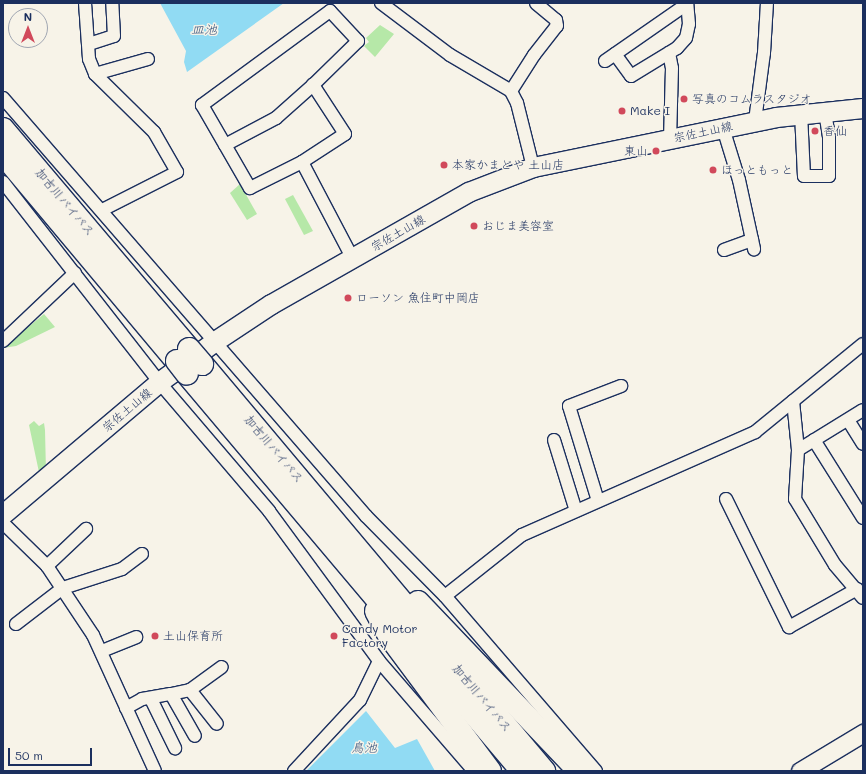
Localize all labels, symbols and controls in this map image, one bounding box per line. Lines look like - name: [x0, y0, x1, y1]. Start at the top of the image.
- north arrow: [8, 8, 48, 48]
- text: N: [24, 9, 32, 24]
- water label: 皿池: [191, 21, 217, 37]
- place label: 写真のコムラスタジオ: [692, 92, 812, 106]
- marker: 写真のコムラスタジオ: [679, 94, 689, 104]
- place label: Make I: [630, 104, 670, 118]
- marker: Make I: [617, 106, 627, 116]
- street label: 宗佐土山線: [672, 119, 734, 145]
- place label: 香仙: [823, 124, 847, 138]
- marker: 香仙: [810, 126, 820, 136]
- place label: 東山: [624, 144, 648, 158]
- marker: 東山: [651, 146, 661, 156]
- place label: 本家かまどや 土山店: [452, 158, 564, 172]
- marker: 本家かまどや 土山店: [439, 160, 449, 170]
- place label: ほっともっと: [721, 163, 793, 177]
- street label: 加古川バイパス: [32, 165, 98, 239]
- marker: ほっともっと: [708, 165, 718, 175]
- street label: 宗佐土山線: [368, 212, 428, 254]
- place label: おじま美容室: [482, 219, 554, 233]
- marker: おじま美容室: [469, 221, 479, 231]
- place label: ローソン 魚住町中岡店: [356, 291, 480, 305]
- marker: ローソン 魚住町中岡店: [343, 293, 353, 303]
- street label: 宗佐土山線: [99, 385, 155, 435]
- street label: 加古川バイパス: [241, 412, 307, 486]
- place label: Candy Motor Factory: [342, 622, 418, 650]
- place label: 土山保育所: [163, 629, 223, 643]
- marker: 土山保育所: [150, 631, 160, 641]
- marker: Candy Motor Factory: [329, 631, 339, 641]
- street label: 加古川バイパス: [449, 661, 515, 735]
- water label: 鳥池: [351, 739, 377, 755]
- scale bar: [10, 740, 94, 766]
- text: 50 m: [15, 747, 43, 763]

